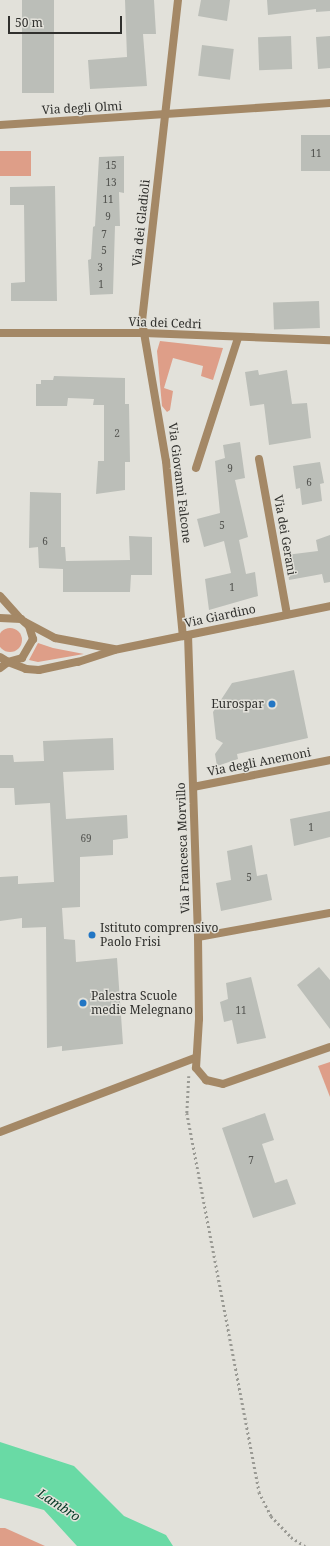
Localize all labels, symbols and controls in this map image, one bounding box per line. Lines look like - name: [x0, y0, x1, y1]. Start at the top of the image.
- scale bar: [10, 8, 124, 34]
- text: 50 m: [15, 14, 43, 31]
- street label: Via degli Olmi: [41, 99, 123, 117]
- house number: 11: [310, 148, 322, 160]
- house number: 15: [105, 160, 117, 172]
- house number: 13: [105, 177, 117, 189]
- street label: Via dei Gladioli: [129, 179, 153, 267]
- house number: 11: [102, 194, 114, 206]
- house number: 9: [105, 211, 111, 223]
- house number: 7: [101, 229, 107, 241]
- house number: 5: [101, 245, 107, 257]
- house number: 3: [97, 262, 103, 274]
- house number: 1: [98, 279, 104, 291]
- street label: Via dei Cedri: [128, 315, 202, 331]
- street label: Via Giovanni Falcone: [165, 422, 195, 544]
- house number: 2: [114, 428, 120, 440]
- house number: 9: [227, 463, 233, 475]
- house number: 6: [306, 477, 312, 489]
- street label: Via dei Gerani: [271, 494, 299, 576]
- house number: 5: [219, 520, 225, 532]
- house number: 6: [42, 536, 48, 548]
- house number: 1: [229, 582, 235, 594]
- street label: Via Giardino: [183, 601, 257, 631]
- place label: Eurospar: [211, 697, 264, 711]
- marker: Eurospar: [267, 699, 277, 709]
- street label: Via degli Anemoni: [206, 745, 312, 779]
- street label: Via Francesca Morvillo: [174, 782, 192, 914]
- house number: 1: [308, 822, 314, 834]
- house number: 69: [80, 833, 92, 845]
- house number: 5: [246, 872, 252, 884]
- place label: Istituto comprensivo Paolo Frisi: [100, 921, 218, 949]
- marker: Istituto comprensivo Paolo Frisi: [87, 930, 97, 940]
- place label: Palestra Scuole medie Melegnano: [91, 989, 193, 1017]
- marker: Palestra Scuole medie Melegnano: [78, 998, 88, 1008]
- house number: 11: [235, 1005, 247, 1017]
- house number: 7: [248, 1155, 254, 1167]
- water label: Lambro: [35, 1485, 83, 1525]

